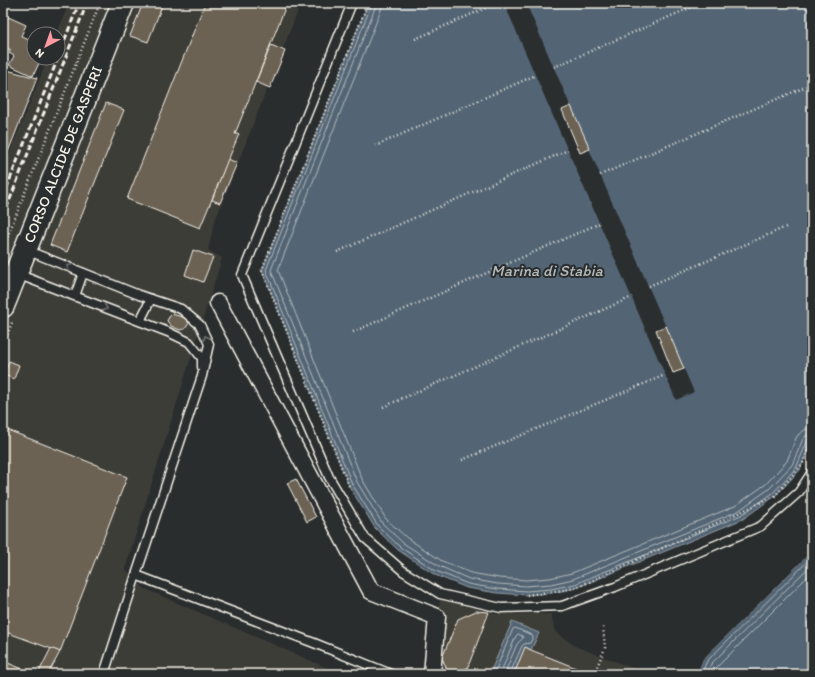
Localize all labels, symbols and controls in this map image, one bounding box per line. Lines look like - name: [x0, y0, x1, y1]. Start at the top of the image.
- north arrow: [26, 26, 66, 66]
- text: N: [33, 46, 47, 61]
- street label: CORSO ALCIDE DE GASPERI: [20, 63, 106, 245]
- water label: Marina di Stabia: [491, 261, 604, 280]
- one-way arrow: [66, 264, 73, 272]
- one-way arrow: [101, 303, 108, 311]
- one-way arrow: [203, 335, 211, 342]

